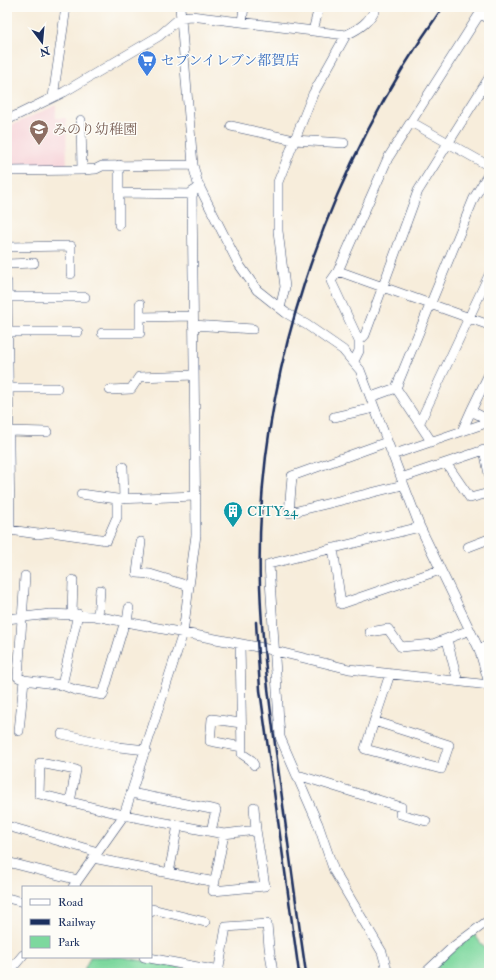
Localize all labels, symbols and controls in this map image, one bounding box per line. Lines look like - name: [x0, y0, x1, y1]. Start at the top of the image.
- north arrow: [22, 22, 62, 62]
- text: N: [37, 43, 52, 59]
- supermarket icon: セブンイレブン都賀店: [136, 49, 158, 77]
- place label: セブンイレブン都賀店: [161, 52, 299, 69]
- school or university icon: みのり幼稚園: [28, 118, 50, 146]
- place label: みのり幼稚園: [53, 121, 137, 138]
- building icon: CITY24: [222, 500, 244, 528]
- place label: CITY24: [247, 503, 299, 520]
- legend: [22, 886, 152, 958]
- text: Road: [58, 895, 83, 910]
- text: Railway: [58, 915, 96, 930]
- text: Park: [58, 935, 80, 950]

